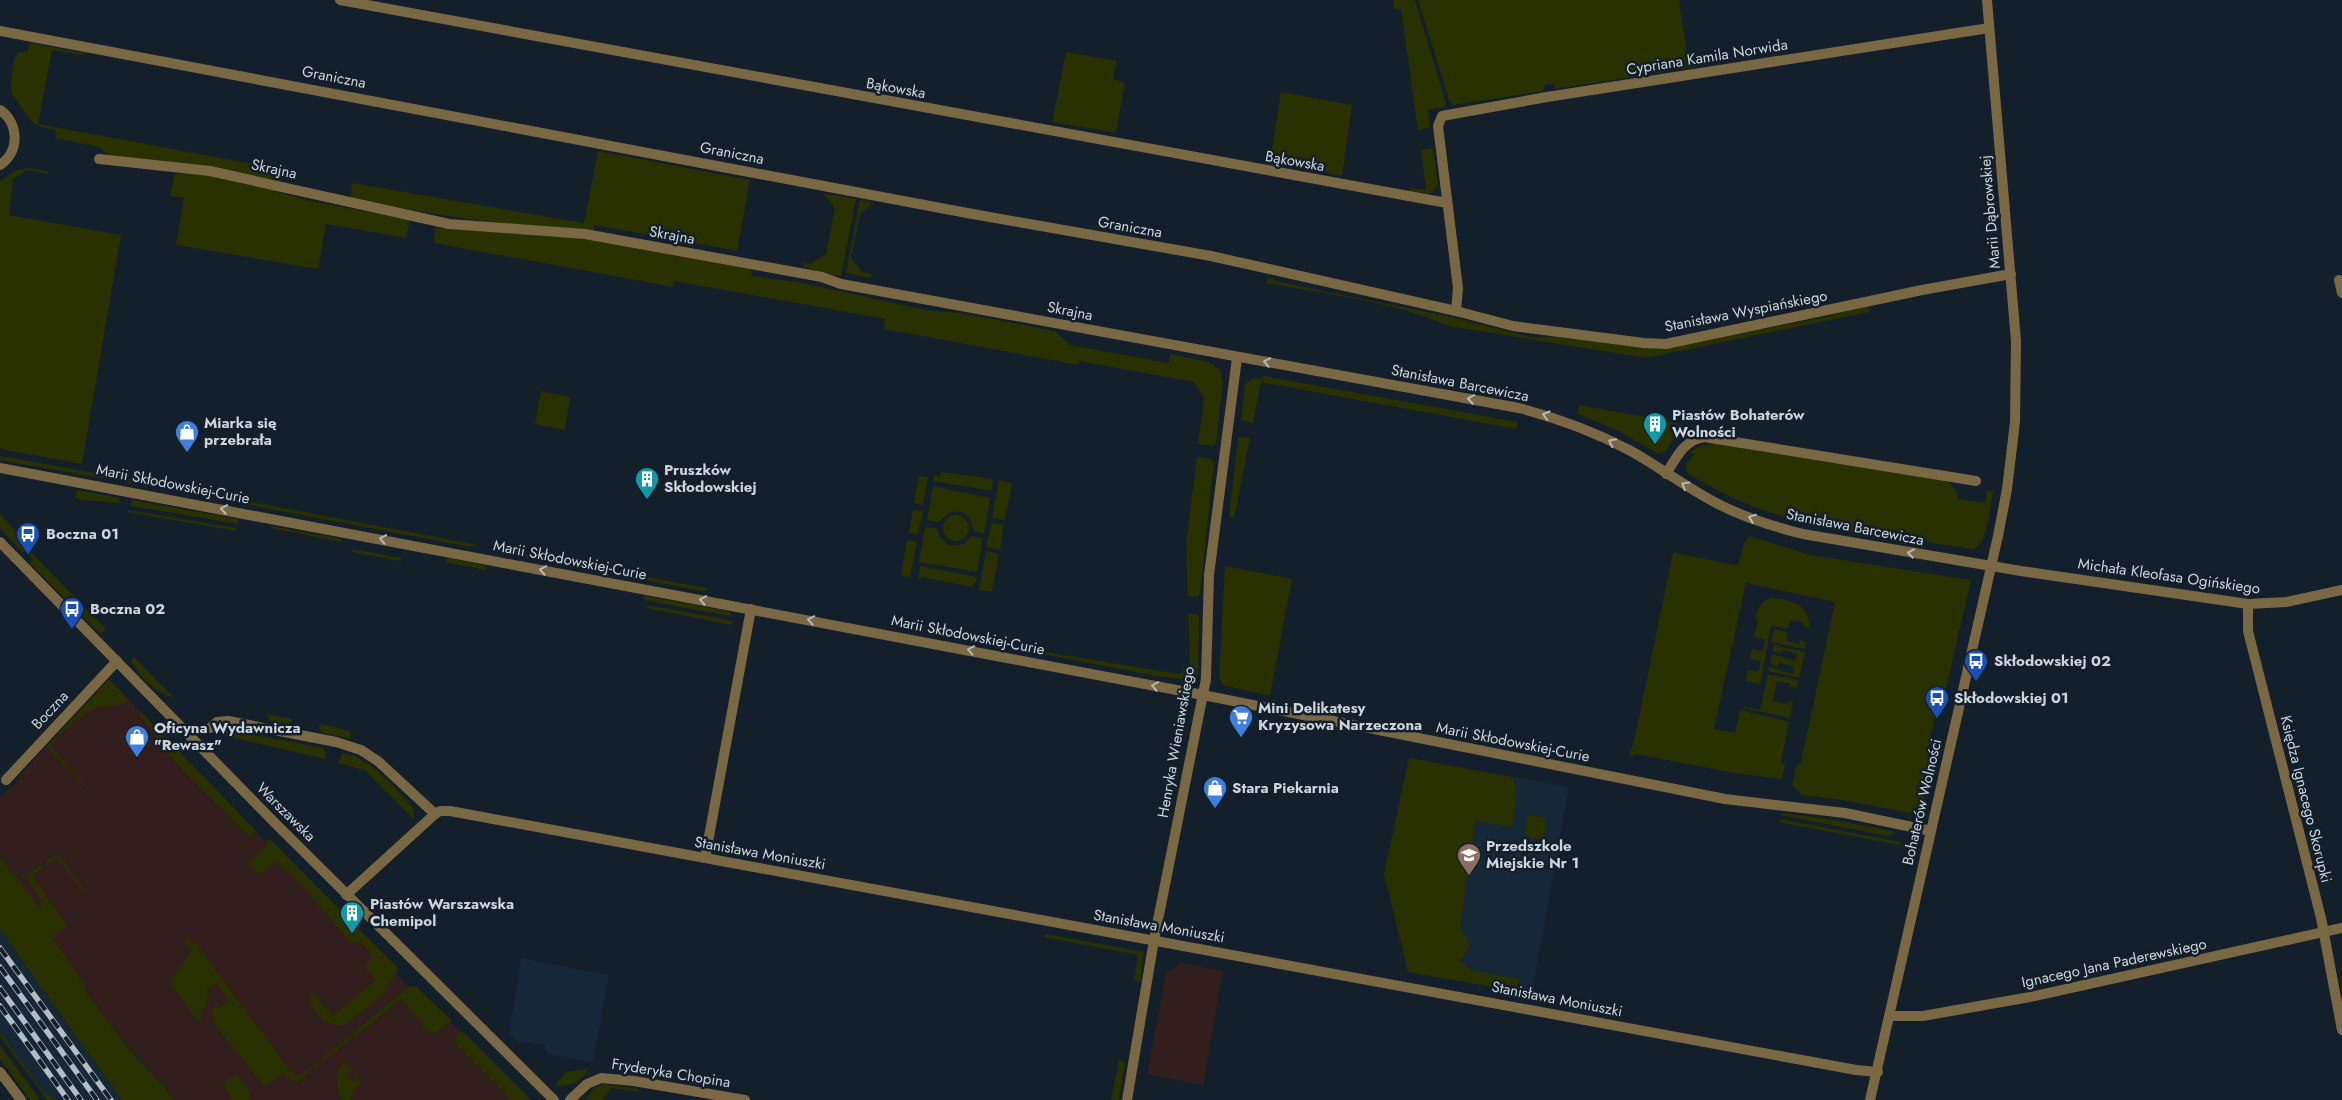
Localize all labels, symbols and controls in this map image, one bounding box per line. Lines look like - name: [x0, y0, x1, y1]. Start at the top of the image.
- street label: Cypriana Kamila Norwida: [1625, 33, 1789, 81]
- street label: Graniczna: [300, 60, 368, 94]
- street label: Bąkowska: [865, 72, 927, 104]
- street label: Graniczna: [698, 136, 766, 170]
- street label: Bąkowska: [1264, 145, 1326, 177]
- street label: Skrajna: [249, 153, 299, 185]
- street label: Marii Dąbrowskiej: [1974, 154, 2006, 270]
- street label: Graniczna: [1096, 211, 1164, 243]
- street label: Skrajna: [647, 220, 697, 250]
- street label: Stanisława Wyspiańskiego: [1663, 284, 1829, 338]
- street label: Skrajna: [1045, 296, 1095, 326]
- one-way arrow: [1263, 358, 1272, 368]
- street label: Stanisława Barcewicza: [1389, 359, 1531, 407]
- one-way arrow: [1466, 395, 1475, 405]
- place label: Piastów Bohaterów Wolności: [1672, 404, 1805, 443]
- one-way arrow: [1542, 411, 1550, 421]
- building icon: Piastów Bohaterów Wolności: [1642, 411, 1668, 445]
- place label: Miarka się przebrała: [204, 412, 277, 451]
- shop icon: Miarka się przebrała: [174, 419, 200, 453]
- one-way arrow: [1608, 438, 1617, 448]
- street label: Marii Skłodowskiej-Curie: [94, 458, 252, 510]
- place label: Pruszków Skłodowskiej: [664, 459, 757, 498]
- building icon: Pruszków Skłodowskiej: [634, 466, 660, 500]
- one-way arrow: [1682, 482, 1691, 492]
- street label: Stanisława Barcewicza: [1784, 503, 1926, 551]
- one-way arrow: [219, 504, 228, 514]
- one-way arrow: [1749, 514, 1757, 524]
- bus stop icon: Boczna 01: [15, 521, 41, 555]
- place label: Boczna 01: [46, 523, 119, 545]
- street label: Marii Skłodowskiej-Curie: [491, 534, 649, 586]
- one-way arrow: [379, 535, 388, 545]
- one-way arrow: [1906, 548, 1914, 559]
- street label: Michała Kleofasa Ogińskiego: [2076, 552, 2262, 600]
- one-way arrow: [538, 565, 547, 576]
- one-way arrow: [698, 595, 707, 605]
- bus stop icon: Boczna 02: [59, 596, 85, 630]
- place label: Boczna 02: [90, 598, 165, 620]
- street label: Marii Skłodowskiej-Curie: [889, 609, 1047, 661]
- one-way arrow: [807, 616, 816, 626]
- one-way arrow: [966, 646, 975, 656]
- bus stop icon: Skłodowskiej 02: [1963, 648, 1989, 682]
- place label: Skłodowskiej 02: [1994, 650, 2111, 672]
- street label: Henryka Wieniawskiego: [1152, 665, 1200, 819]
- one-way arrow: [1150, 681, 1159, 691]
- bus stop icon: Skłodowskiej 01: [1924, 685, 1950, 719]
- street label: Boczna: [26, 686, 74, 734]
- place label: Skłodowskiej 01: [1954, 687, 2069, 709]
- place label: Mini Delikatesy Kryzysowa Narzeczona: [1258, 697, 1422, 736]
- supermarket icon: Mini Delikatesy Kryzysowa Narzeczona: [1228, 704, 1254, 738]
- street label: Księdza Ignacego Skorupki: [2275, 713, 2337, 885]
- street label: Marii Skłodowskiej-Curie: [1434, 716, 1592, 768]
- place label: Oficyna Wydawnicza "Rewasz": [154, 717, 301, 756]
- shop icon: Oficyna Wydawnicza "Rewasz": [124, 724, 150, 758]
- street label: Bohaterów Wolności: [1897, 737, 1947, 867]
- shop icon: Stara Piekarnia: [1202, 775, 1228, 809]
- street label: Warszawska: [251, 777, 321, 847]
- place label: Stara Piekarnia: [1232, 777, 1339, 799]
- street label: Stanisława Moniuszki: [693, 831, 827, 875]
- place label: Przedszkole Miejskie Nr 1: [1486, 835, 1579, 874]
- school or university icon: Przedszkole Miejskie Nr 1: [1456, 842, 1482, 876]
- place label: Piastów Warszawska Chemipol: [370, 893, 514, 932]
- building icon: Piastów Warszawska Chemipol: [339, 900, 365, 934]
- street label: Stanisława Moniuszki: [1092, 904, 1226, 948]
- street label: Ignacego Jana Paderewskiego: [2019, 933, 2209, 993]
- street label: Stanisława Moniuszki: [1490, 976, 1624, 1022]
- street label: Fryderyka Chopina: [610, 1053, 732, 1093]

